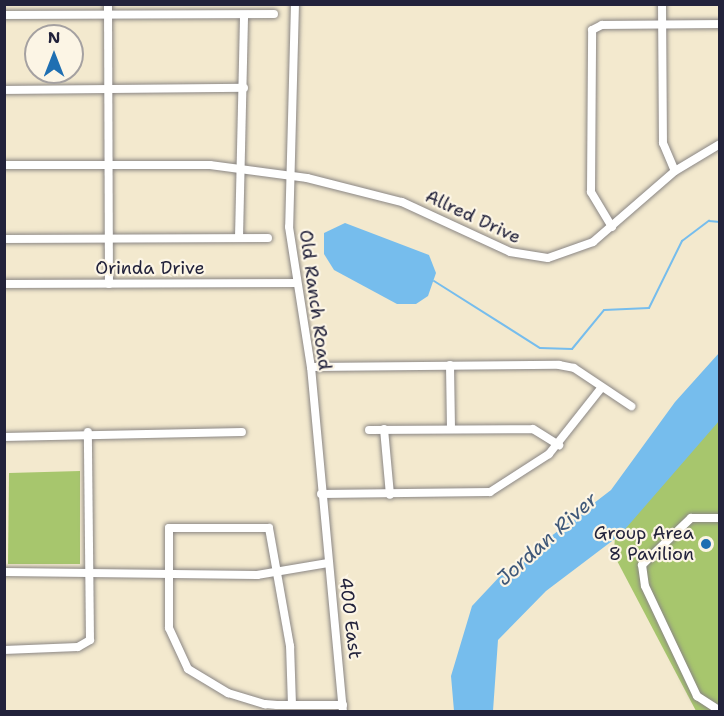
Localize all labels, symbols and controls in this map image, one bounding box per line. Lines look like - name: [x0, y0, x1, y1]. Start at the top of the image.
- north arrow: [24, 24, 84, 84]
- text: N: [48, 27, 60, 48]
- street label: Allred Drive: [422, 185, 524, 249]
- street label: Old Ranch Road: [294, 228, 336, 372]
- street label: Orinda Drive: [95, 257, 205, 279]
- water label: Jordan River: [492, 487, 602, 591]
- place label: Group Area 8 Pavilion: [594, 523, 694, 566]
- marker: Group Area 8 Pavilion: [699, 537, 713, 551]
- street label: 400 East: [334, 576, 366, 660]

